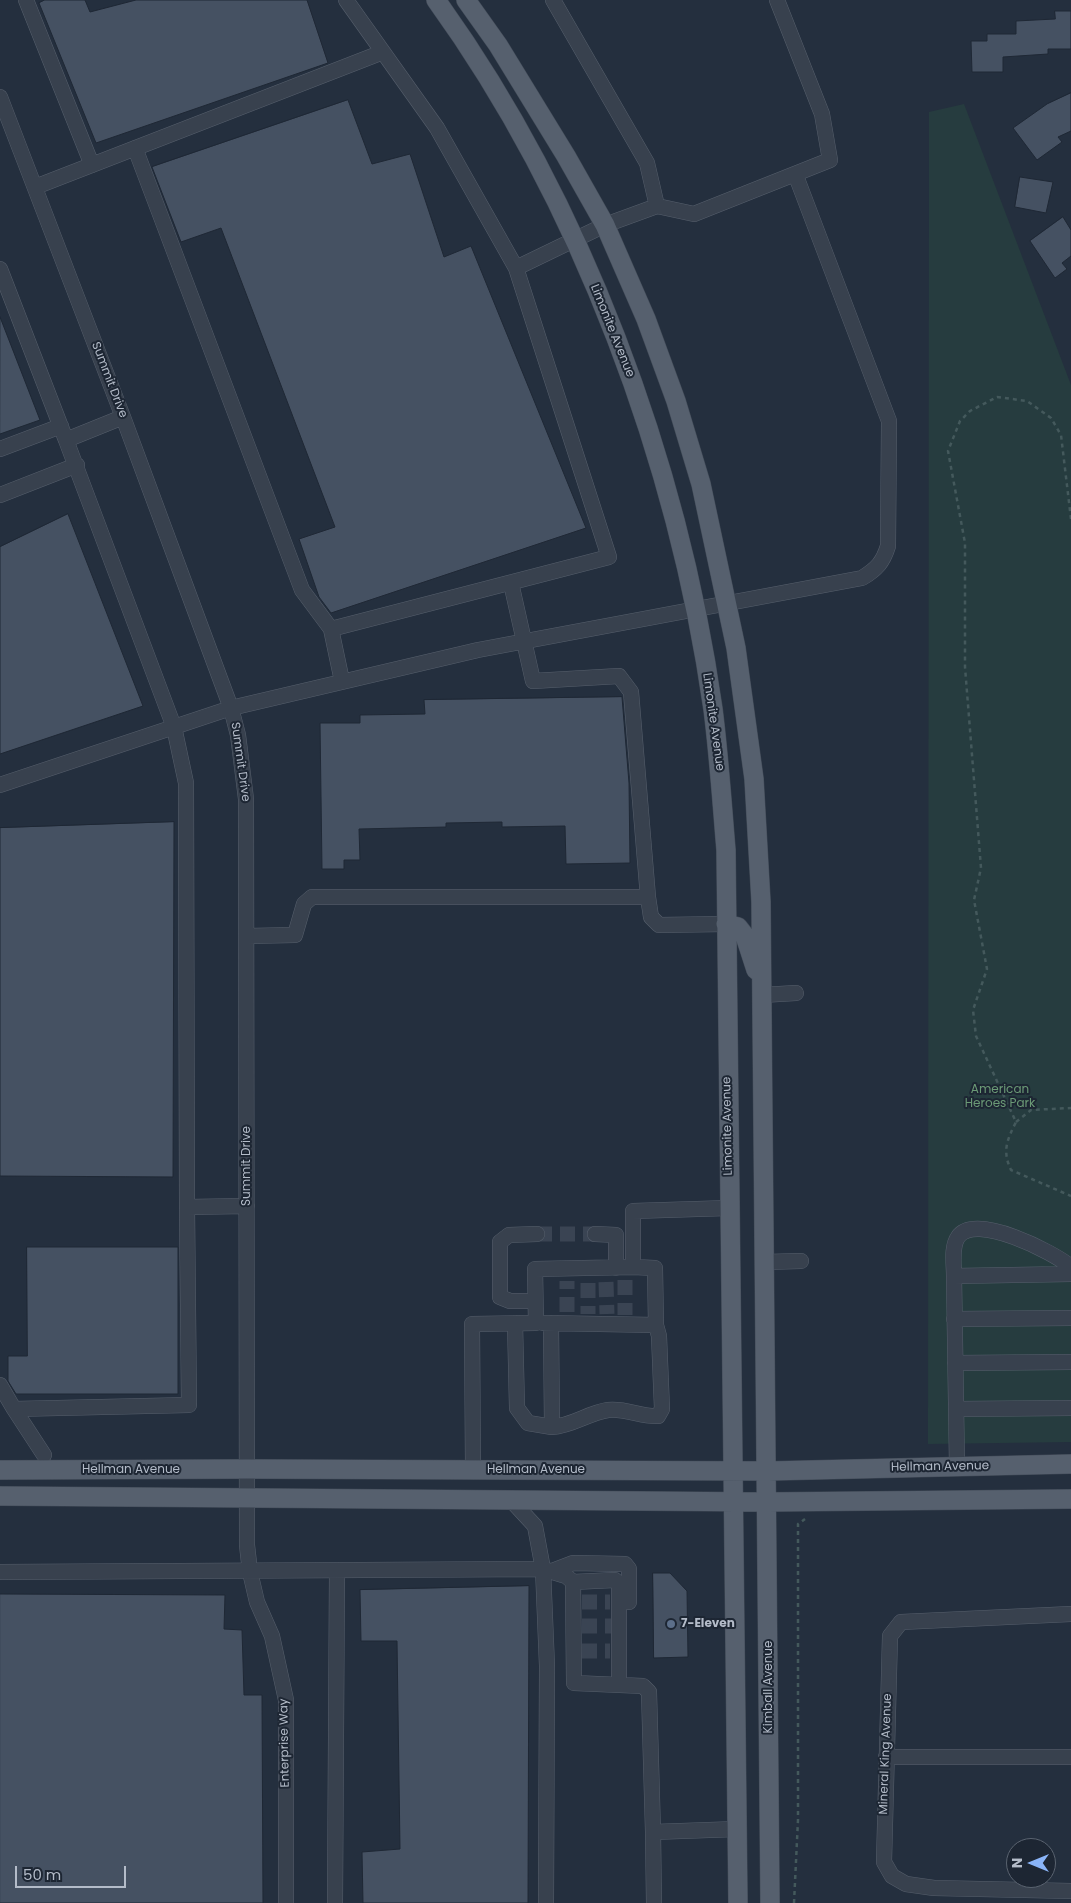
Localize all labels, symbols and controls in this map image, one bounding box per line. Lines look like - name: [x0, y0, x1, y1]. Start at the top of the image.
- street label: Limonite Avenue: [587, 282, 637, 380]
- street label: Summit Drive: [88, 340, 130, 420]
- street label: Limonite Avenue: [699, 672, 727, 772]
- street label: Summit Drive: [227, 721, 253, 803]
- street label: Limonite Avenue: [720, 1076, 736, 1176]
- park label: American Heroes Park: [965, 1083, 1035, 1111]
- street label: Summit Drive: [240, 1126, 254, 1206]
- street label: Hellman Avenue: [891, 1459, 989, 1475]
- street label: Hellman Avenue: [82, 1463, 180, 1477]
- street label: Hellman Avenue: [487, 1463, 585, 1477]
- place label: 7-Eleven: [681, 1617, 735, 1631]
- marker: 7-Eleven: [665, 1618, 677, 1630]
- street label: Kimball Avenue: [762, 1641, 776, 1733]
- street label: Mineral King Avenue: [877, 1693, 895, 1815]
- street label: Enterprise Way: [277, 1698, 293, 1788]
- north arrow: [1006, 1838, 1056, 1888]
- scale bar: [18, 1856, 129, 1888]
- text: N: [1007, 1858, 1027, 1868]
- text: 50 m: [23, 1864, 61, 1885]

